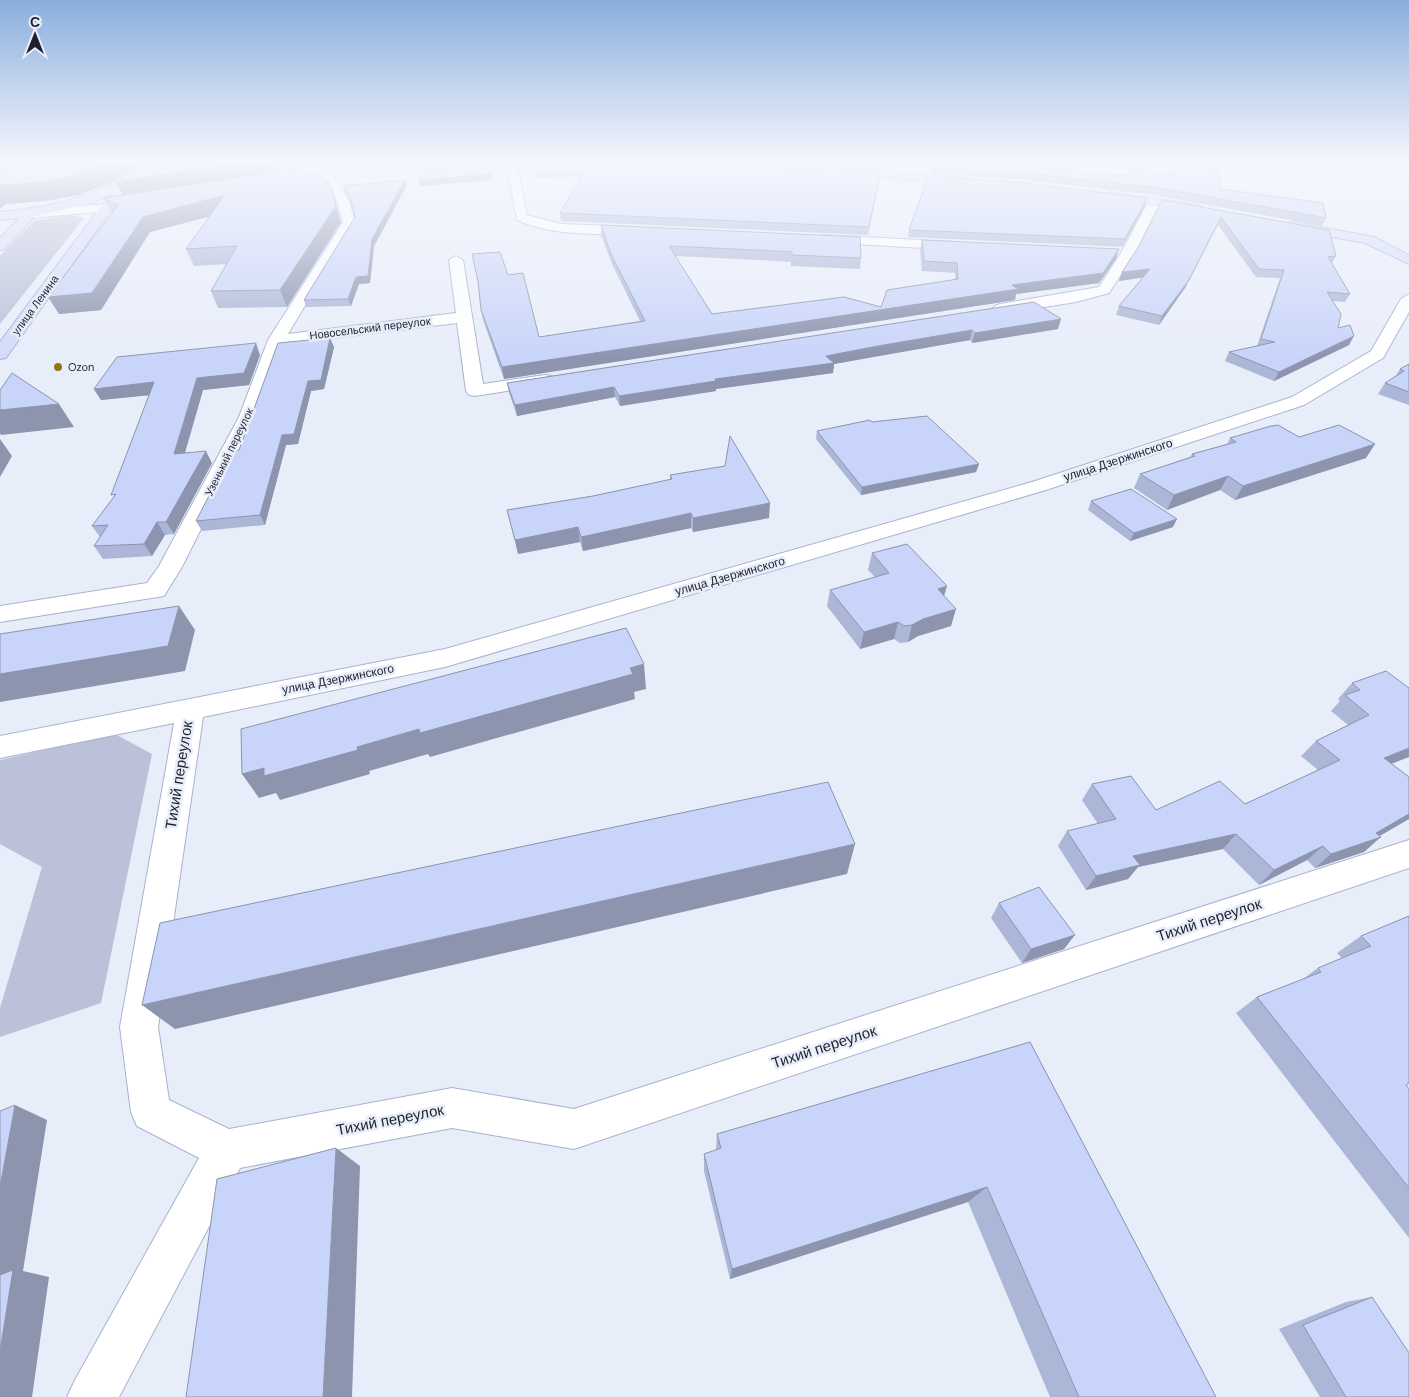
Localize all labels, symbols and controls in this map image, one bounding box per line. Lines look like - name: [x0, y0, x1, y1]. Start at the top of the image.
- north arrow: [10, 10, 60, 60]
- text: С: [30, 13, 40, 31]
- street label: улица Ленина: [8, 271, 62, 338]
- street label: Новосельский переулок: [309, 314, 431, 342]
- place label: Ozon: [68, 360, 94, 374]
- marker: Ozon: [52, 361, 64, 373]
- street label: Узенький переулок: [202, 406, 256, 498]
- street label: улица Дзержинского: [1061, 435, 1175, 485]
- street label: улица Дзержинского: [673, 553, 787, 599]
- street label: улица Дзержинского: [281, 660, 396, 698]
- street label: Тихий переулок: [161, 719, 197, 830]
- street label: Тихий переулок: [1154, 893, 1264, 946]
- street label: Тихий переулок: [769, 1020, 879, 1073]
- street label: Тихий переулок: [335, 1100, 446, 1140]

